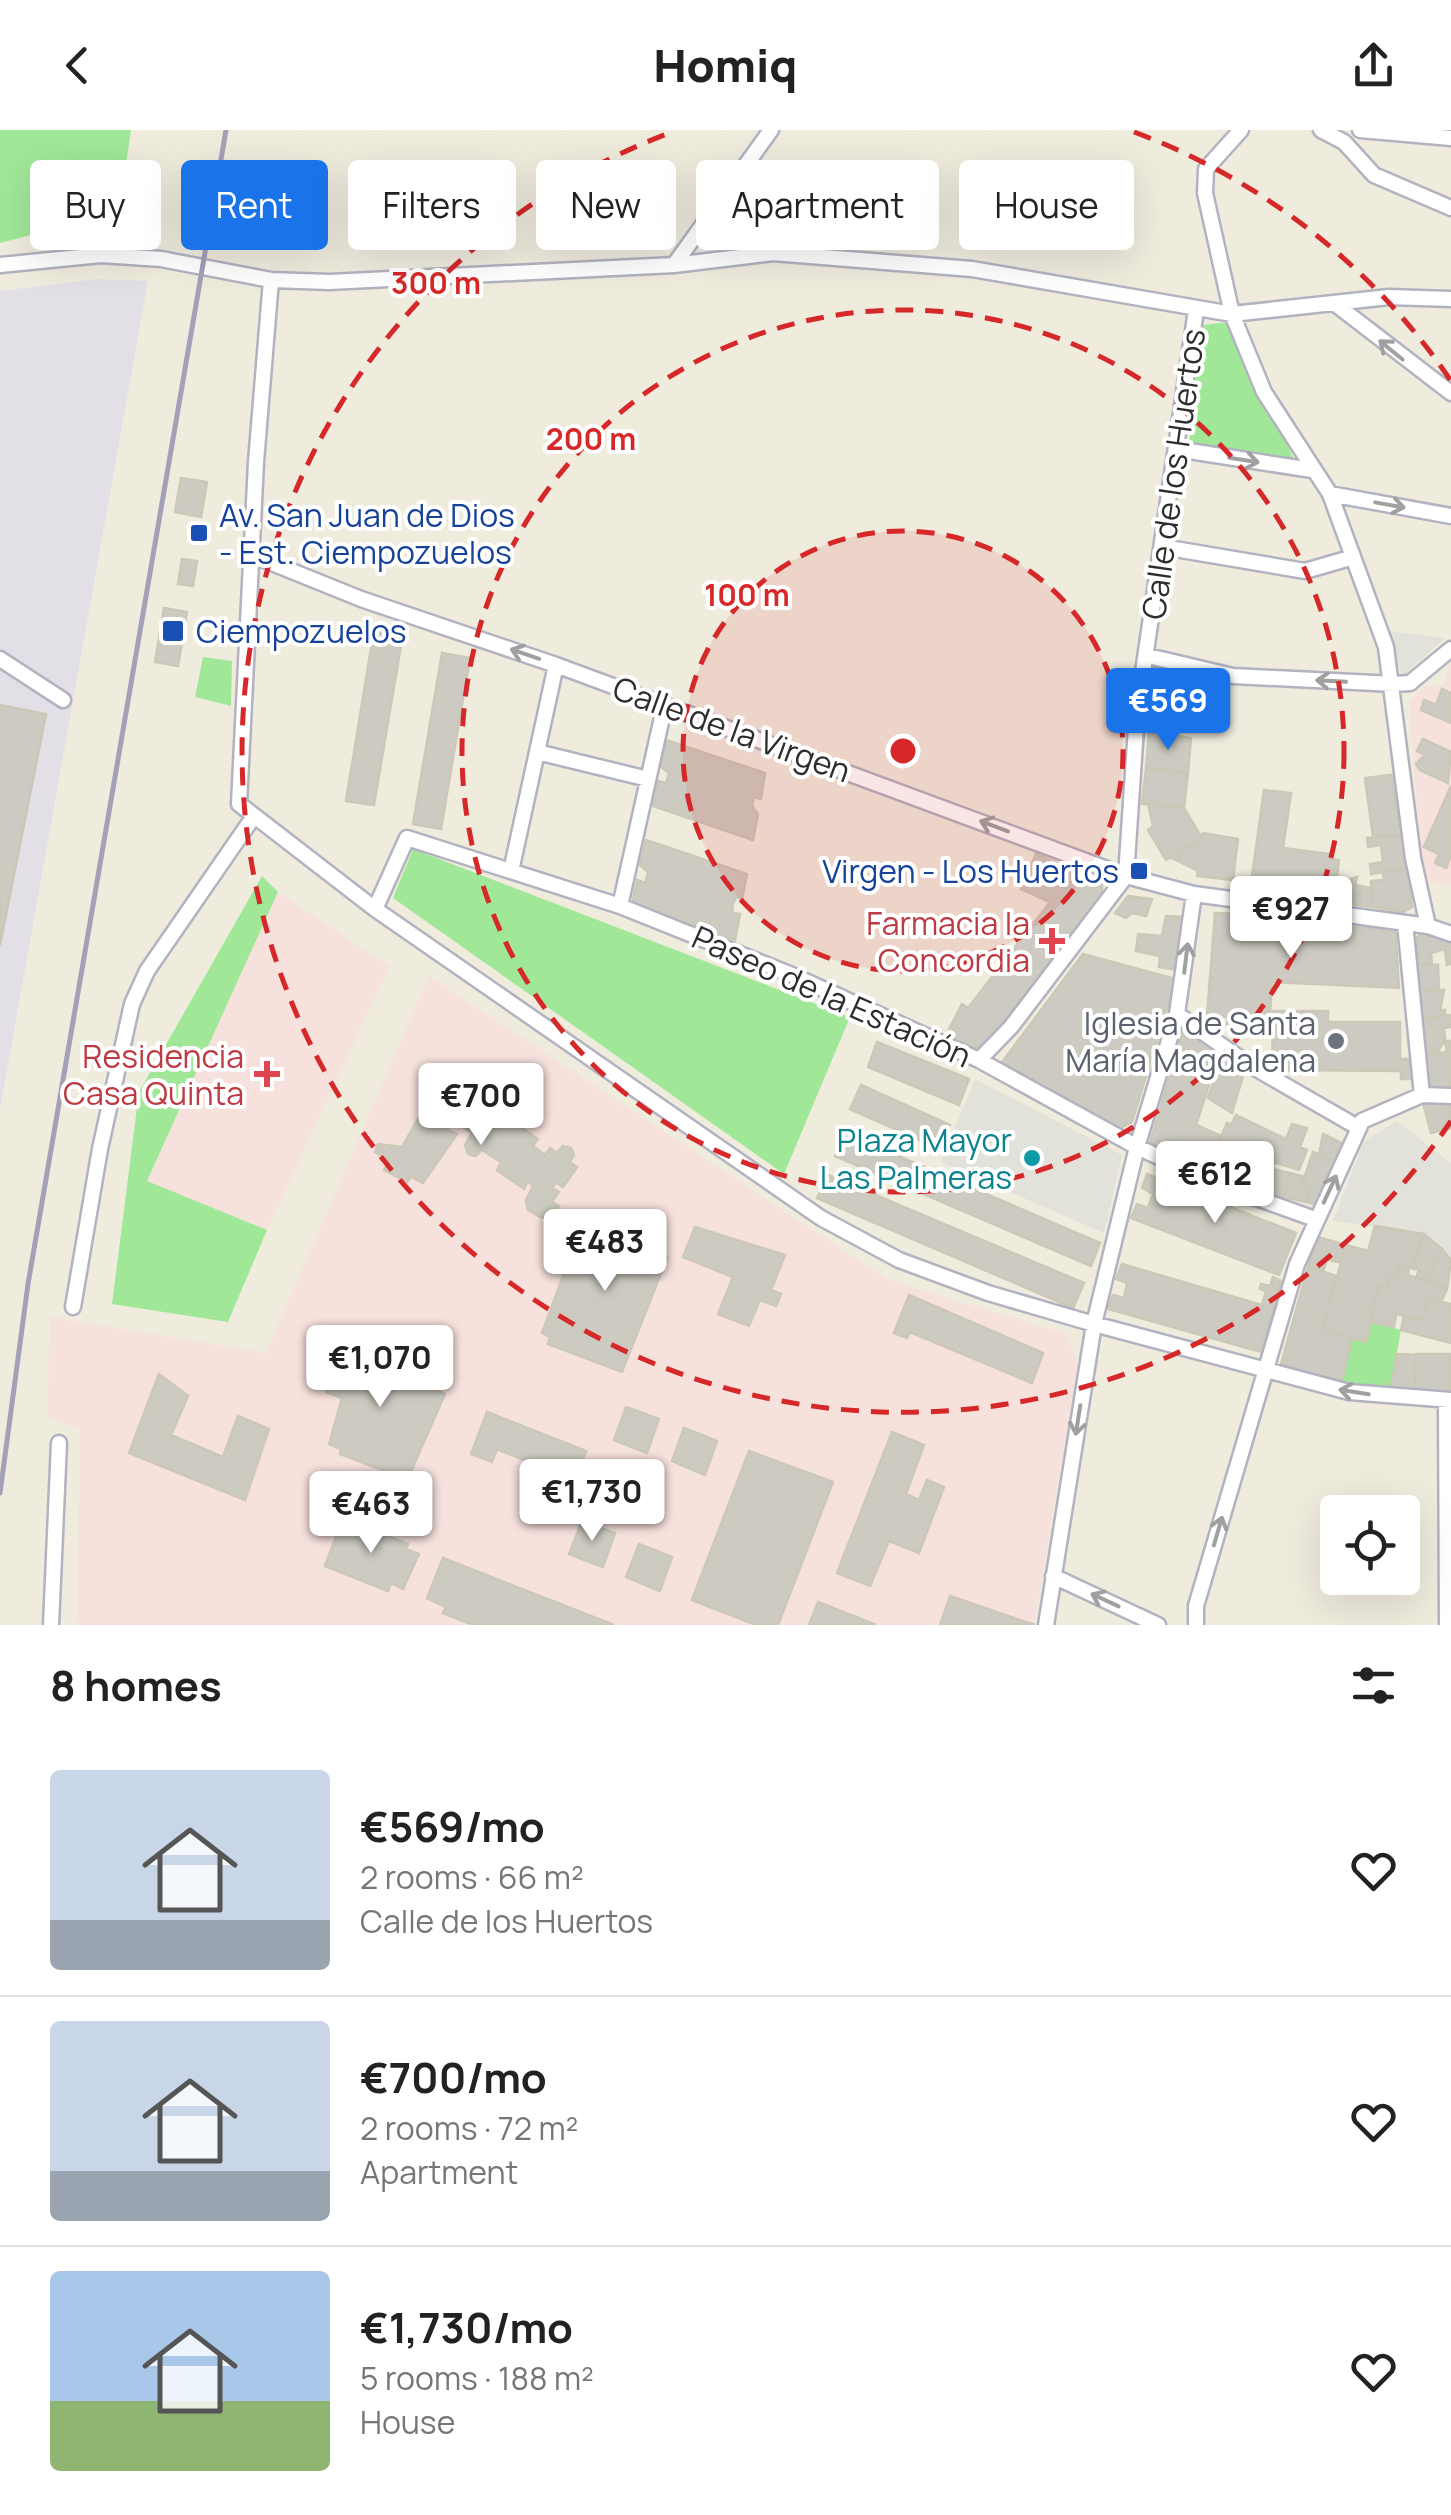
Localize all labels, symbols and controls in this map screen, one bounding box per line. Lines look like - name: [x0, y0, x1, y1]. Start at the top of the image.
- text: Homiq: [654, 34, 797, 96]
- icon: back: [50, 38, 105, 93]
- icon: share: [1346, 38, 1401, 93]
- chip: Buy: [30, 160, 161, 250]
- chip: Rent: [181, 160, 328, 250]
- chip: Filters: [348, 160, 516, 250]
- chip: New: [536, 160, 676, 250]
- chip: Apartment: [696, 160, 939, 250]
- chip: House: [959, 160, 1134, 250]
- text: 300 m: [391, 262, 481, 303]
- street label: Calle de los Huertos: [1131, 326, 1215, 622]
- one-way arrow: [1379, 339, 1405, 361]
- text: 200 m: [546, 418, 636, 459]
- one-way arrow: [1228, 451, 1260, 469]
- place label: Av. San Juan de Dios - Est. Ciempozuelos: [219, 493, 515, 574]
- one-way arrow: [1374, 496, 1406, 515]
- marker: Av. San Juan de Dios - Est. Ciempozuelos: [188, 522, 210, 544]
- text: 100 m: [704, 574, 790, 615]
- place label: Ciempozuelos: [196, 609, 407, 653]
- marker: Ciempozuelos: [160, 618, 186, 644]
- one-way arrow: [510, 644, 541, 662]
- street label: Calle de la Virgen: [607, 666, 857, 792]
- pin: €569: [1109, 668, 1227, 753]
- one-way arrow: [1315, 671, 1347, 690]
- text: €569: [1128, 678, 1208, 722]
- centre of rings: [885, 733, 921, 769]
- one-way arrow: [980, 816, 1011, 834]
- place label: Virgen - Los Huertos: [822, 849, 1119, 893]
- marker: Virgen - Los Huertos: [1128, 860, 1150, 882]
- pin: €927: [1232, 876, 1350, 961]
- text: €927: [1252, 886, 1330, 930]
- place label: Farmacia la Concordia: [866, 901, 1030, 982]
- street label: Paseo de la Estación: [685, 915, 979, 1077]
- marker: Farmacia la Concordia: [1039, 928, 1065, 954]
- one-way arrow: [1177, 942, 1195, 975]
- place label: Iglesia de Santa María Magdalena: [1065, 1001, 1316, 1082]
- marker: Iglesia de Santa María Magdalena: [1325, 1030, 1347, 1052]
- place label: Residencia Casa Quinta: [63, 1034, 244, 1115]
- marker: Residencia Casa Quinta: [254, 1061, 280, 1087]
- pin: €700: [422, 1063, 540, 1148]
- text: €700: [440, 1073, 522, 1117]
- place label: Plaza Mayor Las Palmeras: [820, 1118, 1012, 1199]
- pin: €612: [1156, 1141, 1274, 1226]
- marker: Plaza Mayor Las Palmeras: [1021, 1147, 1043, 1169]
- text: €612: [1178, 1151, 1252, 1195]
- one-way arrow: [1321, 1175, 1340, 1205]
- pin: €483: [546, 1209, 664, 1294]
- text: €483: [566, 1219, 644, 1263]
- pin: €1,070: [299, 1325, 461, 1410]
- text: €1,070: [328, 1335, 432, 1379]
- one-way arrow: [1338, 1382, 1371, 1401]
- one-way arrow: [1068, 1403, 1087, 1436]
- pin: €1,730: [511, 1459, 673, 1544]
- text: €1,730: [541, 1469, 643, 1513]
- pin: €463: [312, 1471, 430, 1556]
- text: €463: [331, 1481, 411, 1525]
- map controls: [1320, 1495, 1420, 1595]
- button: locate: [1320, 1495, 1420, 1595]
- one-way arrow: [1210, 1515, 1228, 1547]
- one-way arrow: [1091, 1590, 1121, 1609]
- text: 8 homes: [50, 1656, 222, 1714]
- icon: filters: [1346, 1658, 1401, 1713]
- text: €569/mo: [360, 1797, 545, 1855]
- icon: home: [130, 1810, 250, 1930]
- icon: heart: [1346, 1843, 1401, 1898]
- text: 2 rooms · 66 m²: [360, 1855, 584, 1899]
- text: Calle de los Huertos: [360, 1899, 653, 1943]
- text: €700/mo: [360, 2048, 547, 2106]
- icon: home: [130, 2061, 250, 2181]
- icon: heart: [1346, 2094, 1401, 2149]
- text: 2 rooms · 72 m²: [360, 2106, 578, 2150]
- text: Apartment: [360, 2150, 518, 2194]
- text: €1,730/mo: [360, 2298, 573, 2356]
- icon: home: [130, 2311, 250, 2431]
- icon: heart: [1346, 2344, 1401, 2399]
- text: 5 rooms · 188 m²: [360, 2356, 594, 2400]
- text: House: [360, 2400, 455, 2444]

